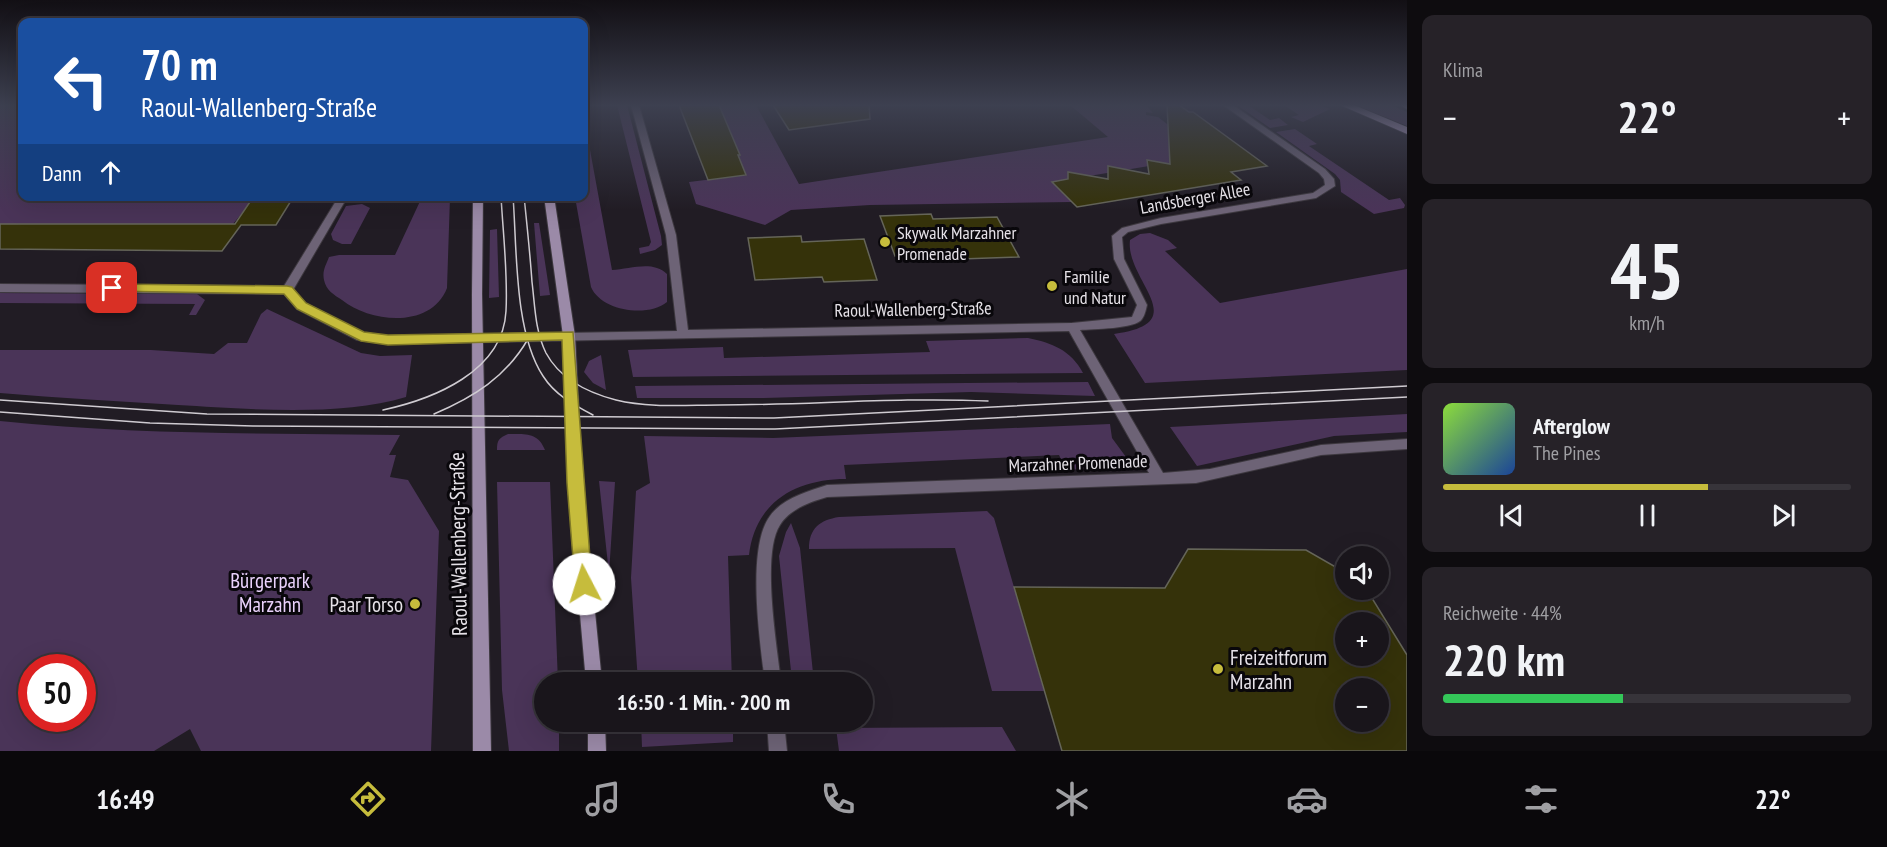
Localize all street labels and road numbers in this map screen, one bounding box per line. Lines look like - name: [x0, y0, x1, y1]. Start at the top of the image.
- street label: Landsberger Allee: [1138, 177, 1252, 219]
- street label: Raoul-Wallenberg-Straße: [834, 296, 992, 322]
- street label: Marzahner Promenade: [1008, 449, 1148, 477]
- street label: Raoul-Wallenberg-Straße: [443, 452, 473, 636]

